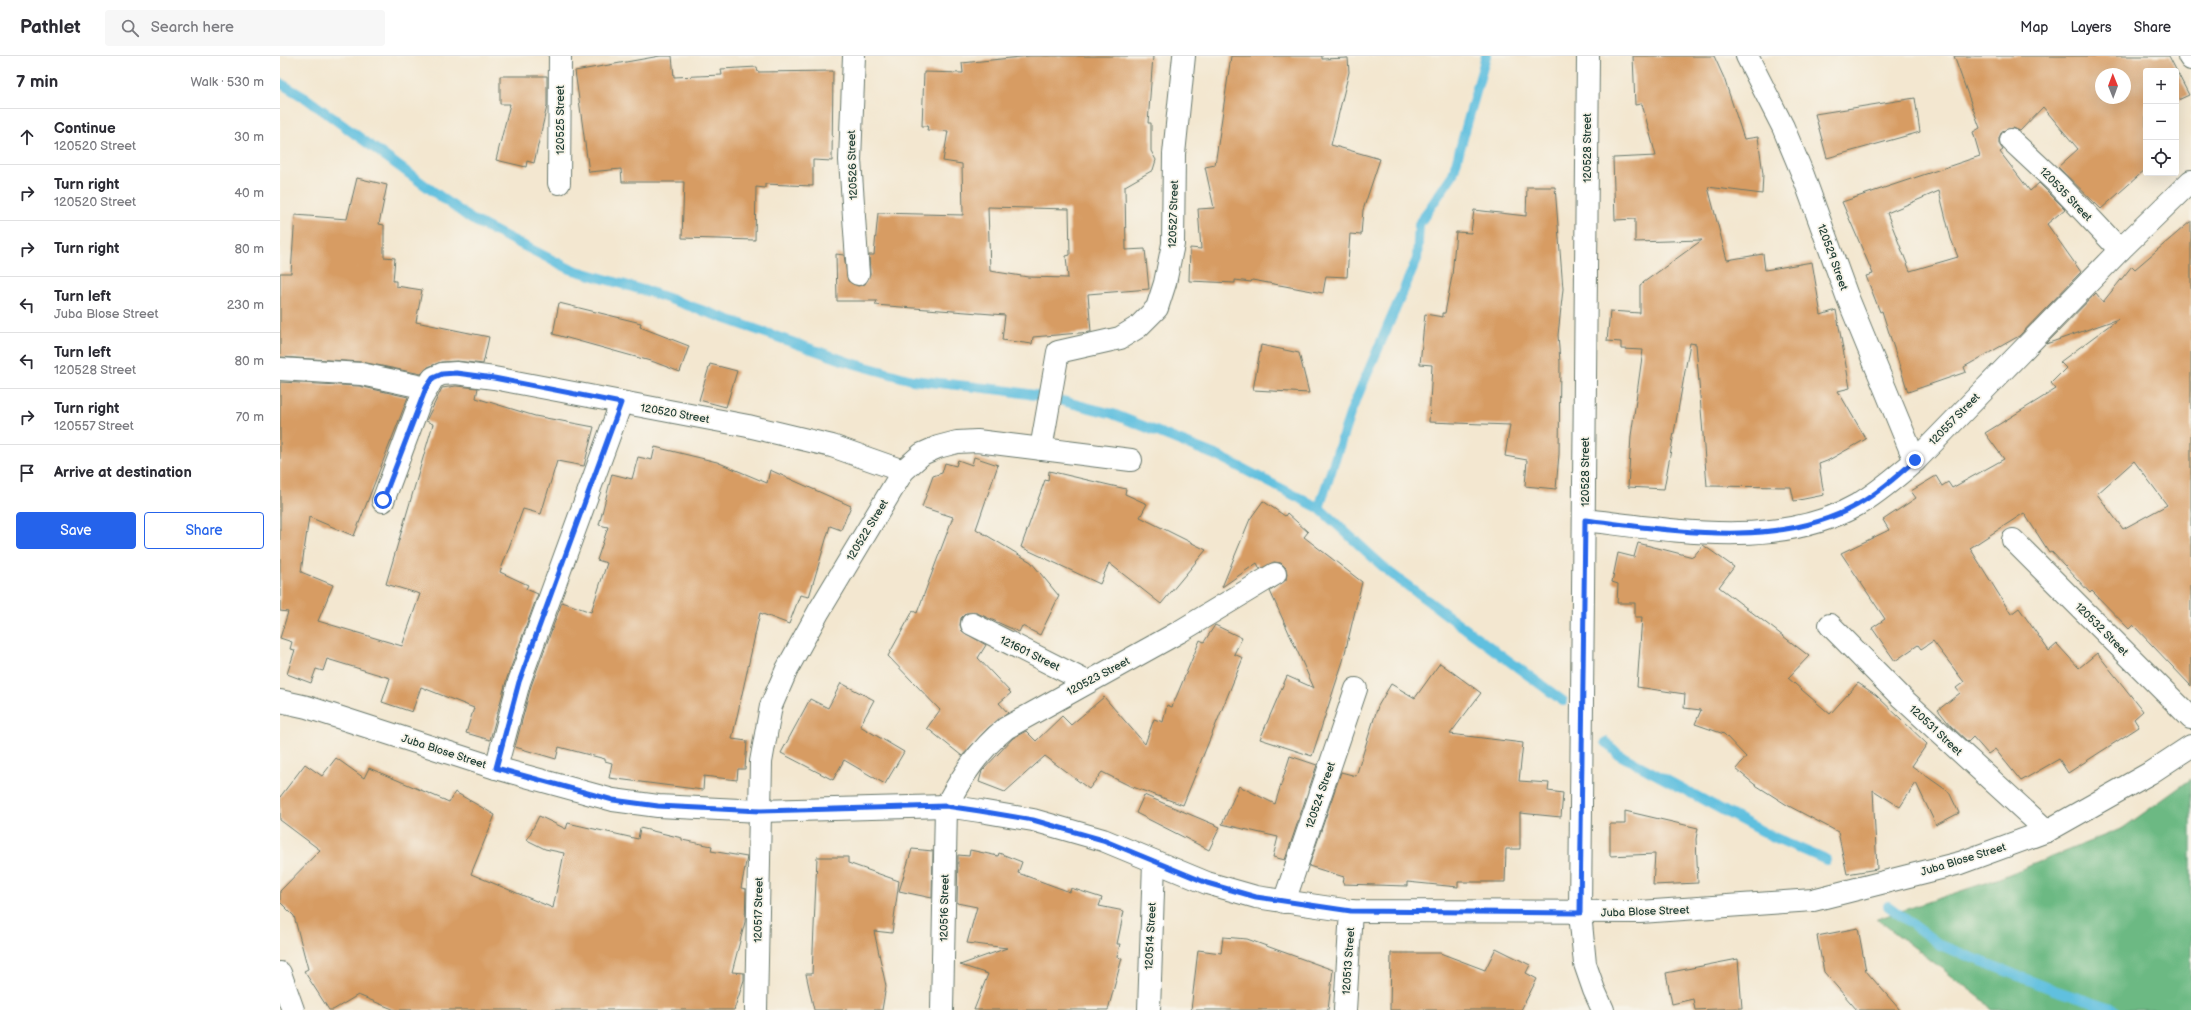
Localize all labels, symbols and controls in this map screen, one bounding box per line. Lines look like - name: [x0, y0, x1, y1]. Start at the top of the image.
- search box: [105, 10, 385, 46]
- text: Pathlet: [20, 16, 81, 39]
- icon: search: [119, 17, 141, 39]
- text: Search here: [151, 18, 234, 37]
- text: Map: [2020, 19, 2048, 36]
- text: Layers: [2070, 19, 2112, 36]
- text: Share: [2134, 19, 2171, 36]
- north arrow: [2095, 68, 2131, 104]
- map controls: [2143, 68, 2179, 176]
- button: +: [2143, 68, 2179, 104]
- text: 7 min: [16, 72, 58, 92]
- text: Walk · 530 m: [190, 74, 264, 90]
- street label: 120525 Street: [554, 85, 567, 155]
- button: −: [2143, 104, 2179, 140]
- street label: 120528 Street: [1581, 113, 1594, 183]
- text: Continue: [54, 119, 116, 138]
- icon: ahead: [16, 126, 38, 148]
- text: 30 m: [234, 129, 264, 145]
- street label: 120526 Street: [845, 129, 860, 200]
- text: 120520 Street: [54, 138, 136, 154]
- button: locate: [2143, 140, 2179, 176]
- street label: 120535 Street: [2037, 165, 2095, 224]
- text: Turn right: [54, 175, 119, 194]
- street label: 120527 Street: [1166, 179, 1181, 248]
- icon: right: [16, 182, 38, 204]
- text: 40 m: [234, 185, 264, 201]
- text: 120520 Street: [54, 194, 136, 210]
- street label: 120529 Street: [1815, 222, 1851, 293]
- icon: right: [16, 238, 38, 260]
- text: Turn right: [54, 239, 119, 258]
- text: 80 m: [235, 241, 264, 257]
- text: Turn left: [54, 287, 111, 306]
- icon: left: [16, 294, 38, 316]
- text: 230 m: [227, 297, 264, 313]
- text: Juba Blose Street: [54, 306, 158, 322]
- text: Turn left: [54, 343, 111, 362]
- icon: left: [16, 350, 38, 372]
- text: 80 m: [235, 353, 264, 369]
- text: 120528 Street: [54, 362, 136, 378]
- street label: 120557 Street: [1926, 390, 1983, 448]
- text: Turn right: [54, 399, 119, 418]
- street label: 120520 Street: [640, 401, 711, 426]
- icon: right: [16, 406, 38, 428]
- text: 70 m: [236, 409, 264, 425]
- text: 120557 Street: [54, 418, 134, 434]
- street label: 120528 Street: [1579, 437, 1592, 507]
- route end: [1906, 451, 1924, 469]
- icon: arrive: [16, 462, 38, 484]
- text: Arrive at destination: [54, 463, 192, 482]
- route start: [374, 491, 392, 509]
- street label: 120522 Street: [844, 497, 891, 563]
- button: Save: [16, 512, 136, 549]
- button: Share: [144, 512, 264, 549]
- street label: 120532 Street: [2072, 600, 2131, 659]
- street label: 121601 Street: [998, 633, 1063, 674]
- street label: 120523 Street: [1064, 654, 1133, 698]
- street label: 120531 Street: [1907, 703, 1965, 759]
- street label: Juba Blose Street: [400, 732, 488, 771]
- street label: 120524 Street: [1303, 760, 1338, 830]
- street label: Juba Blose Street: [1919, 840, 2008, 879]
- street label: 120516 Street: [937, 874, 952, 942]
- street label: 120517 Street: [751, 877, 766, 943]
- street label: 120514 Street: [1142, 901, 1159, 970]
- street label: Juba Blose Street: [1601, 903, 1690, 920]
- street label: 120513 Street: [1340, 926, 1357, 995]

